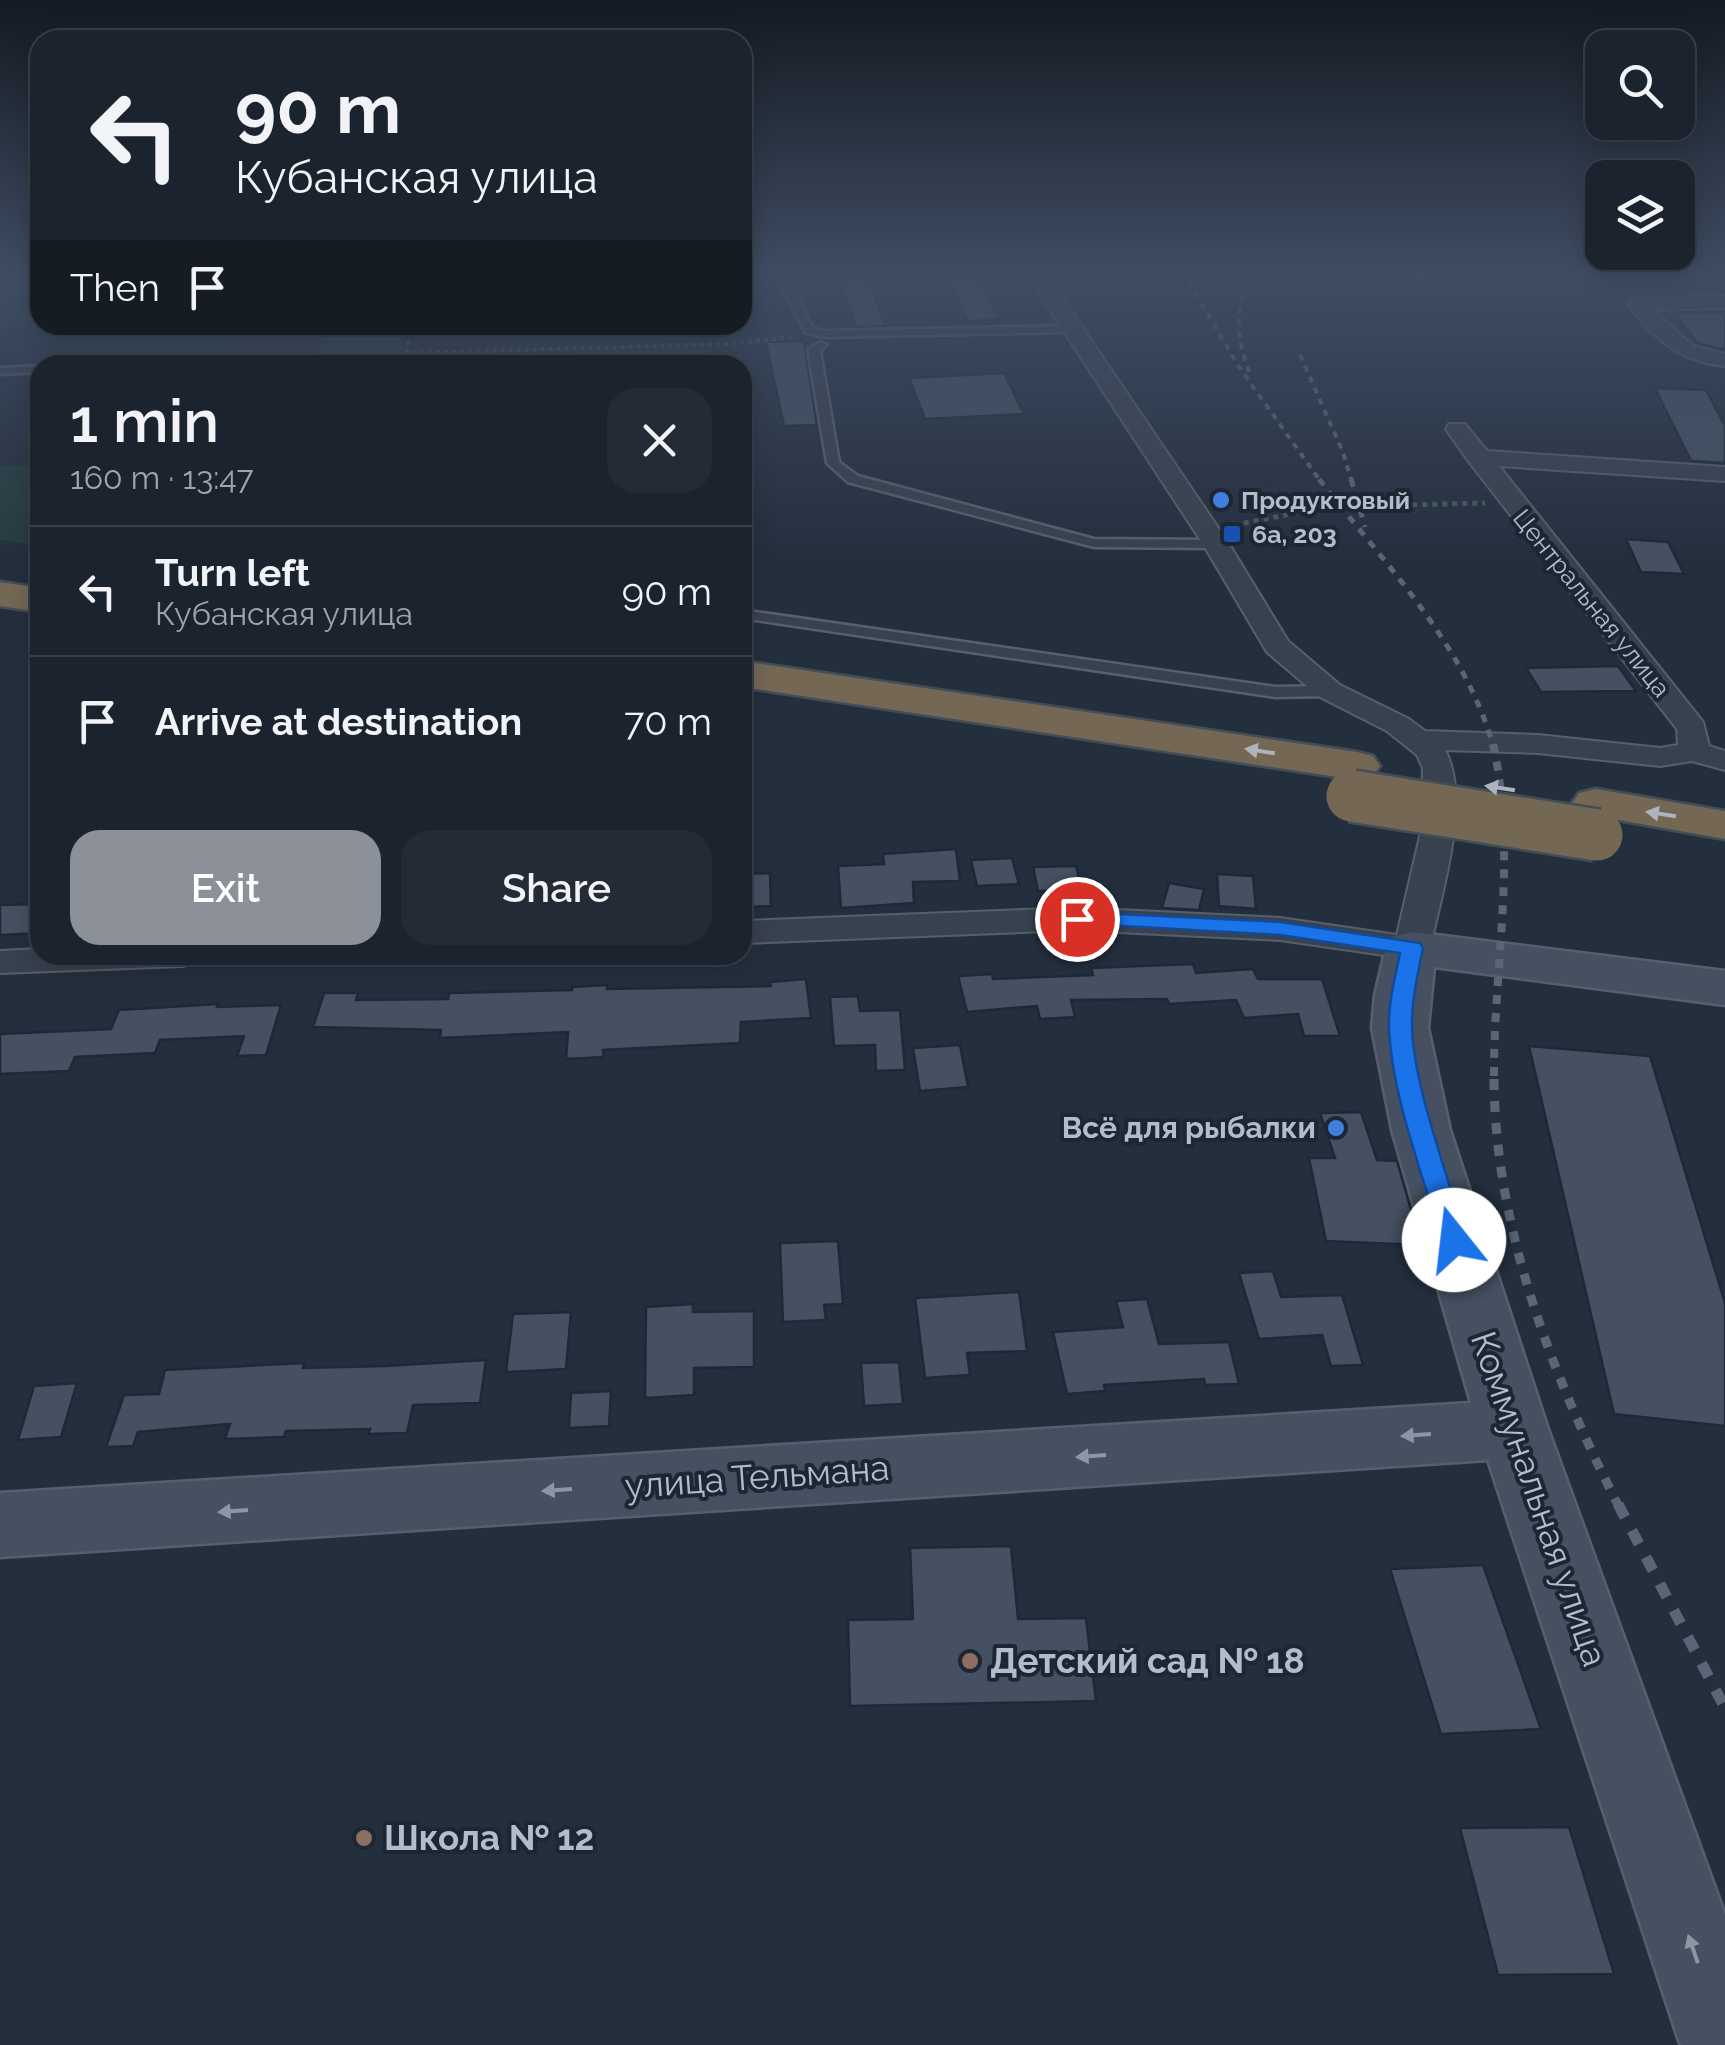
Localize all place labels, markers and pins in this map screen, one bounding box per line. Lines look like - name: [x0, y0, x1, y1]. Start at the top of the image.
- place label: Продуктовый: [1241, 485, 1410, 515]
- marker: Продуктовый: [1210, 489, 1232, 511]
- place label: 6a, 203: [1252, 519, 1337, 549]
- marker: 6a, 203: [1221, 523, 1243, 545]
- pin: [1035, 877, 1120, 962]
- place label: Всё для рыбалки: [1062, 1110, 1316, 1145]
- marker: Всё для рыбалки: [1325, 1117, 1347, 1139]
- place label: Детский сад № 18: [990, 1640, 1305, 1681]
- marker: Детский сад № 18: [959, 1650, 981, 1672]
- place label: Школа № 12: [384, 1817, 594, 1858]
- marker: Школа № 12: [353, 1827, 375, 1849]

